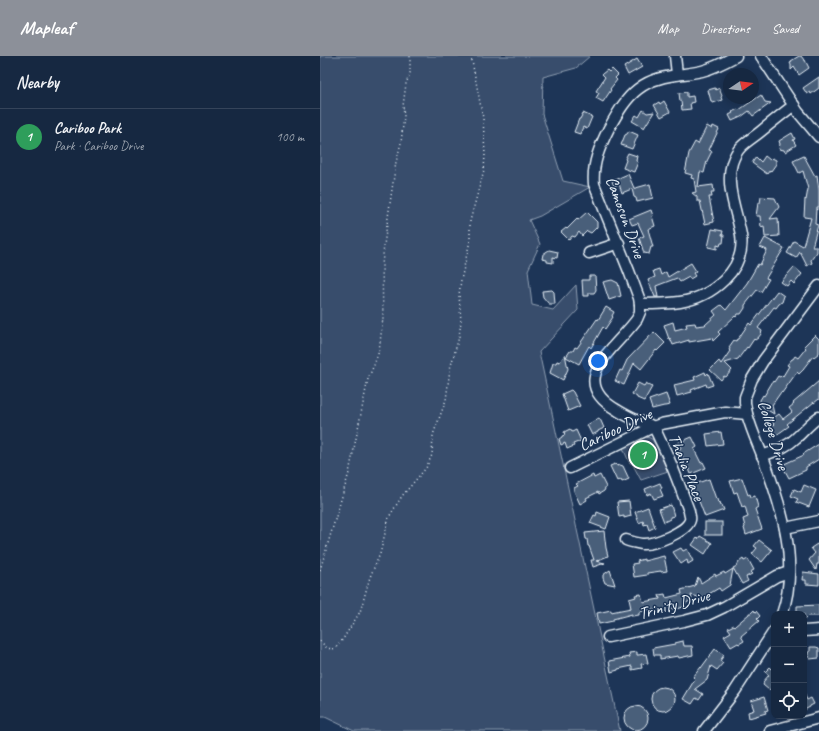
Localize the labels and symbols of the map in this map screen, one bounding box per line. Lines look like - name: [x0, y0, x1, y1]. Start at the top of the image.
- north arrow: [723, 68, 759, 104]
- street label: Camosun Drive: [601, 173, 650, 262]
- your location: [588, 351, 608, 371]
- street label: College Drive: [753, 398, 794, 474]
- street label: Cariboo Drive: [575, 403, 657, 456]
- street label: Thalia Place: [664, 431, 710, 505]
- pin: 1: [630, 440, 656, 470]
- street label: Trinity Drive: [636, 585, 713, 624]

